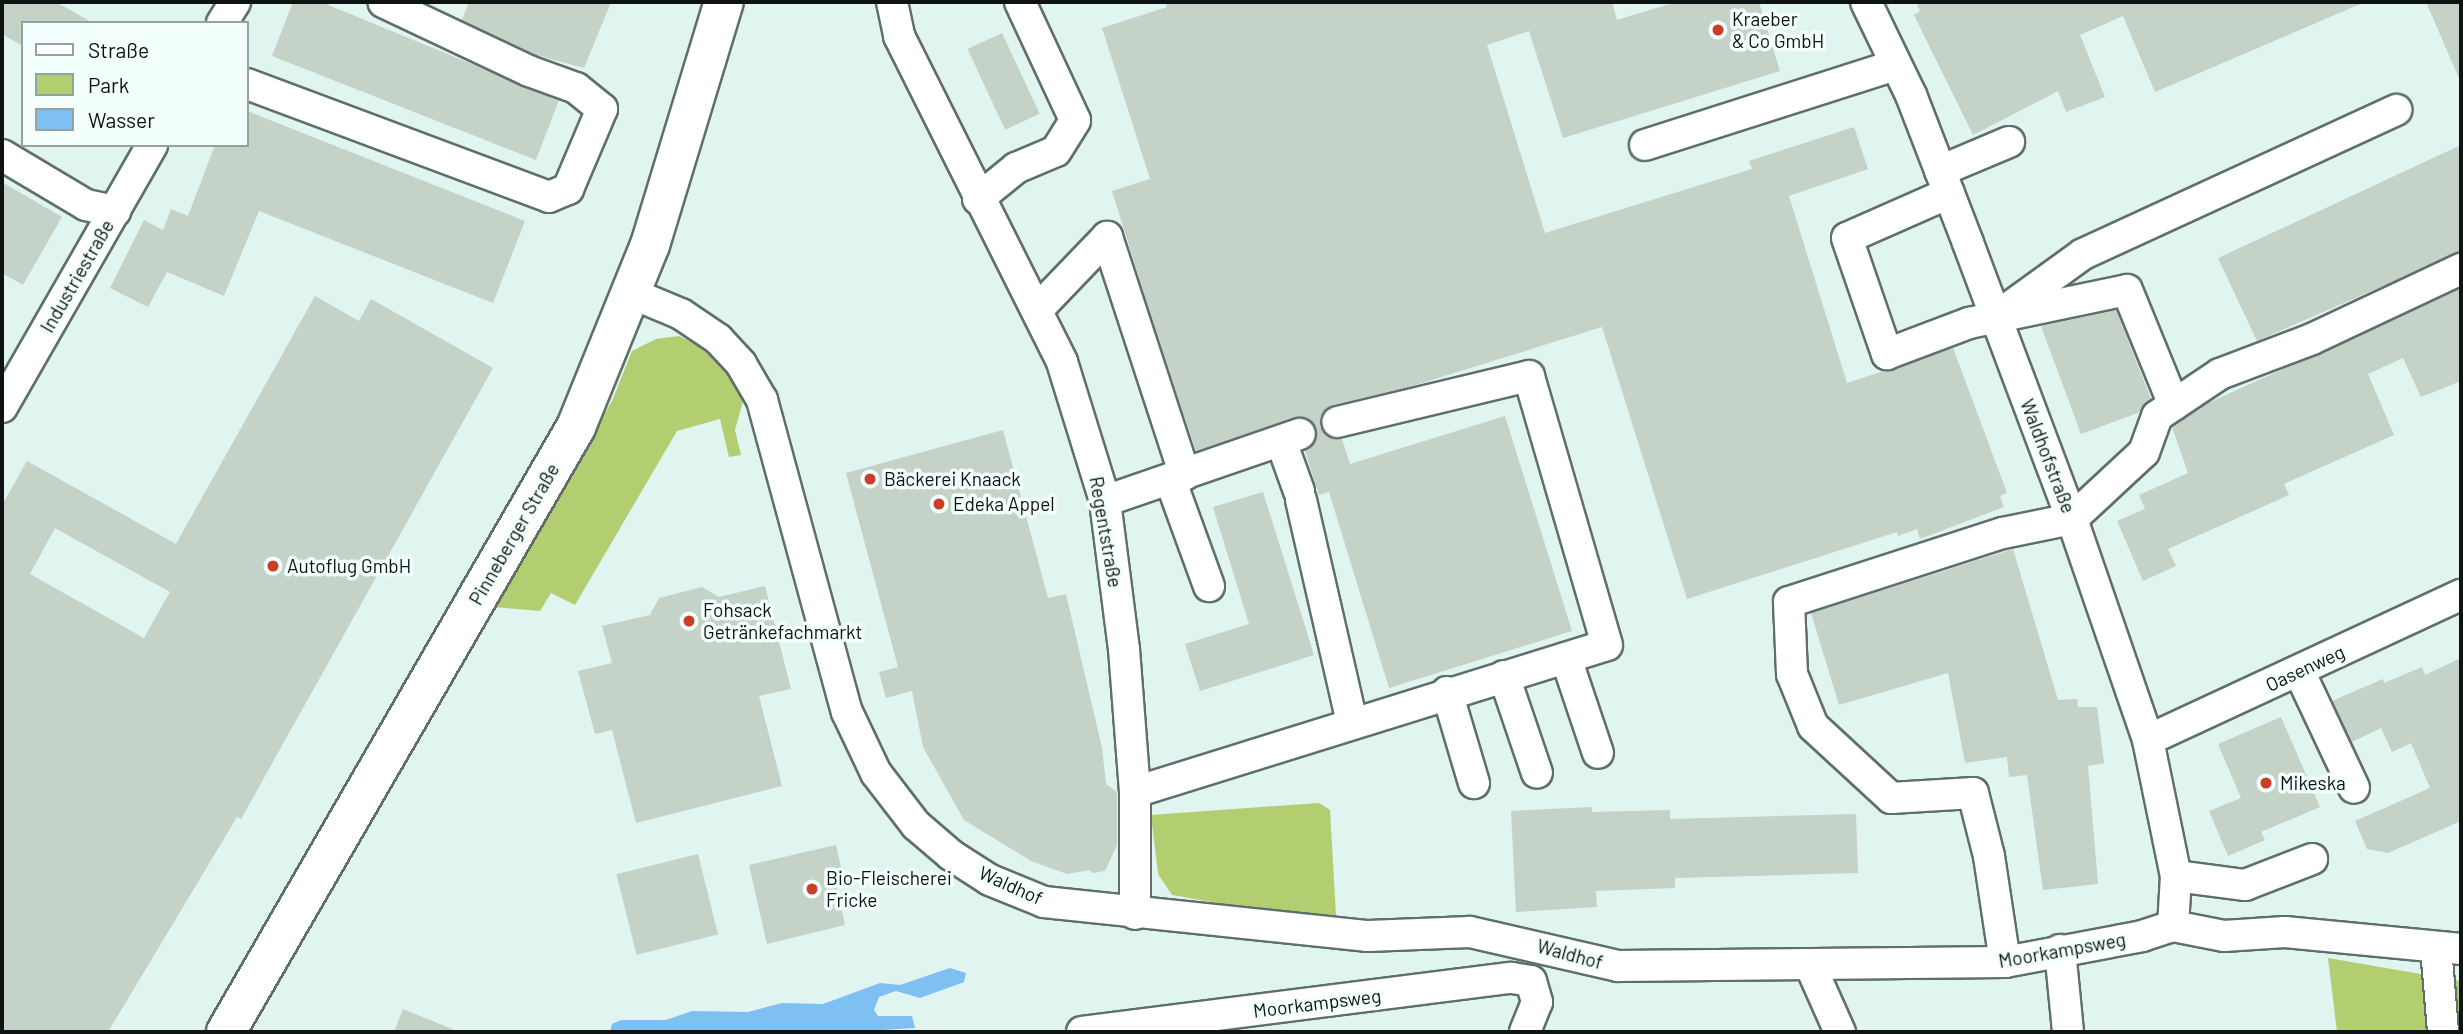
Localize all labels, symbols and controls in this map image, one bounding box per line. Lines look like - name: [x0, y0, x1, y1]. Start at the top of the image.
- place label: Kraeber & Co GmbH: [1732, 8, 1824, 52]
- legend: [21, 21, 248, 147]
- marker: Kraeber & Co GmbH: [1710, 22, 1726, 38]
- text: Straße: [88, 37, 149, 62]
- text: Park: [88, 72, 129, 97]
- text: Wasser: [88, 107, 155, 132]
- street label: Industriestraße: [35, 215, 119, 337]
- street label: Waldhofstraße: [2016, 396, 2080, 516]
- street label: Pinneberger Straße: [464, 459, 564, 609]
- place label: Bäckerei Knaack: [884, 468, 1021, 490]
- marker: Bäckerei Knaack: [862, 471, 878, 487]
- street label: Regentstraße: [1085, 475, 1127, 589]
- place label: Edeka Appel: [953, 493, 1055, 515]
- marker: Edeka Appel: [931, 496, 947, 512]
- place label: Autoflug GmbH: [287, 555, 411, 577]
- marker: Autoflug GmbH: [265, 558, 281, 574]
- place label: Fohsack Getränkefachmarkt: [703, 599, 863, 643]
- marker: Fohsack Getränkefachmarkt: [681, 613, 697, 629]
- street label: Oasenweg: [2262, 640, 2348, 696]
- place label: Mikeska: [2280, 772, 2346, 794]
- marker: Mikeska: [2258, 775, 2274, 791]
- street label: Waldhof: [976, 861, 1046, 909]
- place label: Bio-Fleischerei Fricke: [826, 867, 952, 911]
- marker: Bio-Fleischerei Fricke: [804, 881, 820, 897]
- street label: Moorkampsweg: [1997, 928, 2127, 972]
- street label: Waldhof: [1535, 934, 1605, 974]
- street label: Moorkampsweg: [1252, 984, 1382, 1022]

